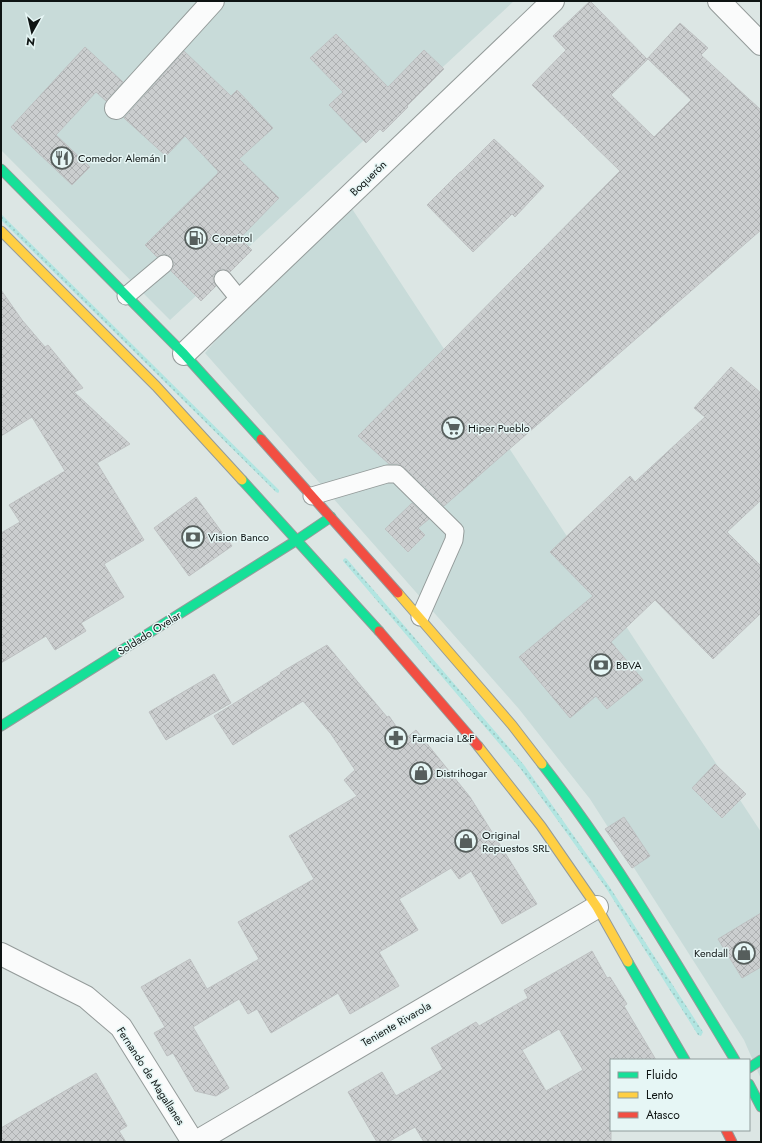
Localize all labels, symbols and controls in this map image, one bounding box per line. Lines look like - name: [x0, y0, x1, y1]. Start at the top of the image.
- north arrow: [12, 12, 52, 52]
- text: N: [25, 33, 36, 50]
- restaurant icon: Comedor Alemán I: [49, 145, 75, 171]
- place label: Comedor Alemán I: [78, 150, 166, 166]
- street label: Boquerón: [346, 157, 390, 199]
- fuel station icon: Copetrol: [183, 225, 209, 251]
- place label: Copetrol: [212, 230, 252, 246]
- supermarket icon: Hiper Pueblo: [440, 415, 466, 441]
- place label: Hiper Pueblo: [468, 420, 530, 436]
- bank icon: Vision Banco: [180, 524, 206, 550]
- place label: Vision Banco: [208, 529, 269, 545]
- street label: Soldado Ovelar: [114, 607, 184, 659]
- bank icon: BBVA: [588, 652, 614, 678]
- place label: BBVA: [616, 657, 642, 673]
- pharmacy icon: Farmacia L&F: [383, 725, 409, 751]
- place label: Farmacia L&F: [412, 730, 475, 746]
- shop icon: Distrihogar: [408, 760, 434, 786]
- place label: Distrihogar: [436, 765, 487, 781]
- place label: Original Repuestos SRL: [482, 827, 550, 856]
- shop icon: Original Repuestos SRL: [453, 828, 479, 854]
- shop icon: Kendall: [731, 940, 757, 966]
- place label: Kendall: [694, 945, 728, 961]
- street label: Teniente Rivarola: [358, 998, 434, 1050]
- street label: Fernando de Magallanes: [113, 1024, 189, 1129]
- legend: [610, 1059, 750, 1131]
- text: Fluido: [646, 1066, 678, 1084]
- text: Lento: [646, 1086, 674, 1104]
- text: Atasco: [646, 1106, 680, 1124]

